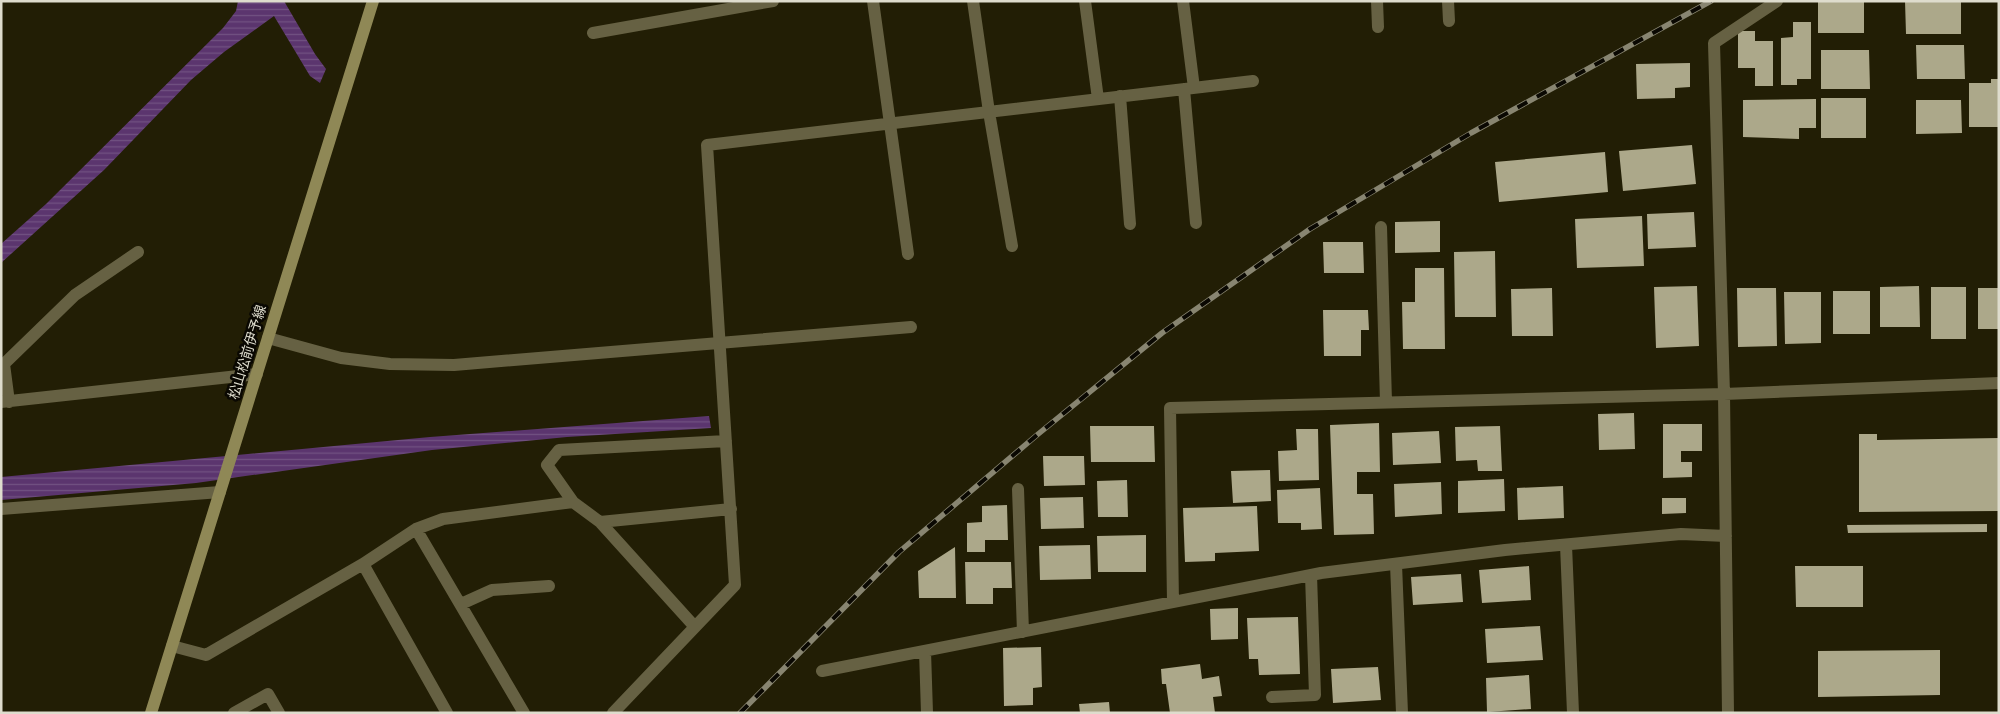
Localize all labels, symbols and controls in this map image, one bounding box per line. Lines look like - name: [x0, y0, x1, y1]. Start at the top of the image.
- street label: 松山松前伊予線: [225, 303, 269, 401]

